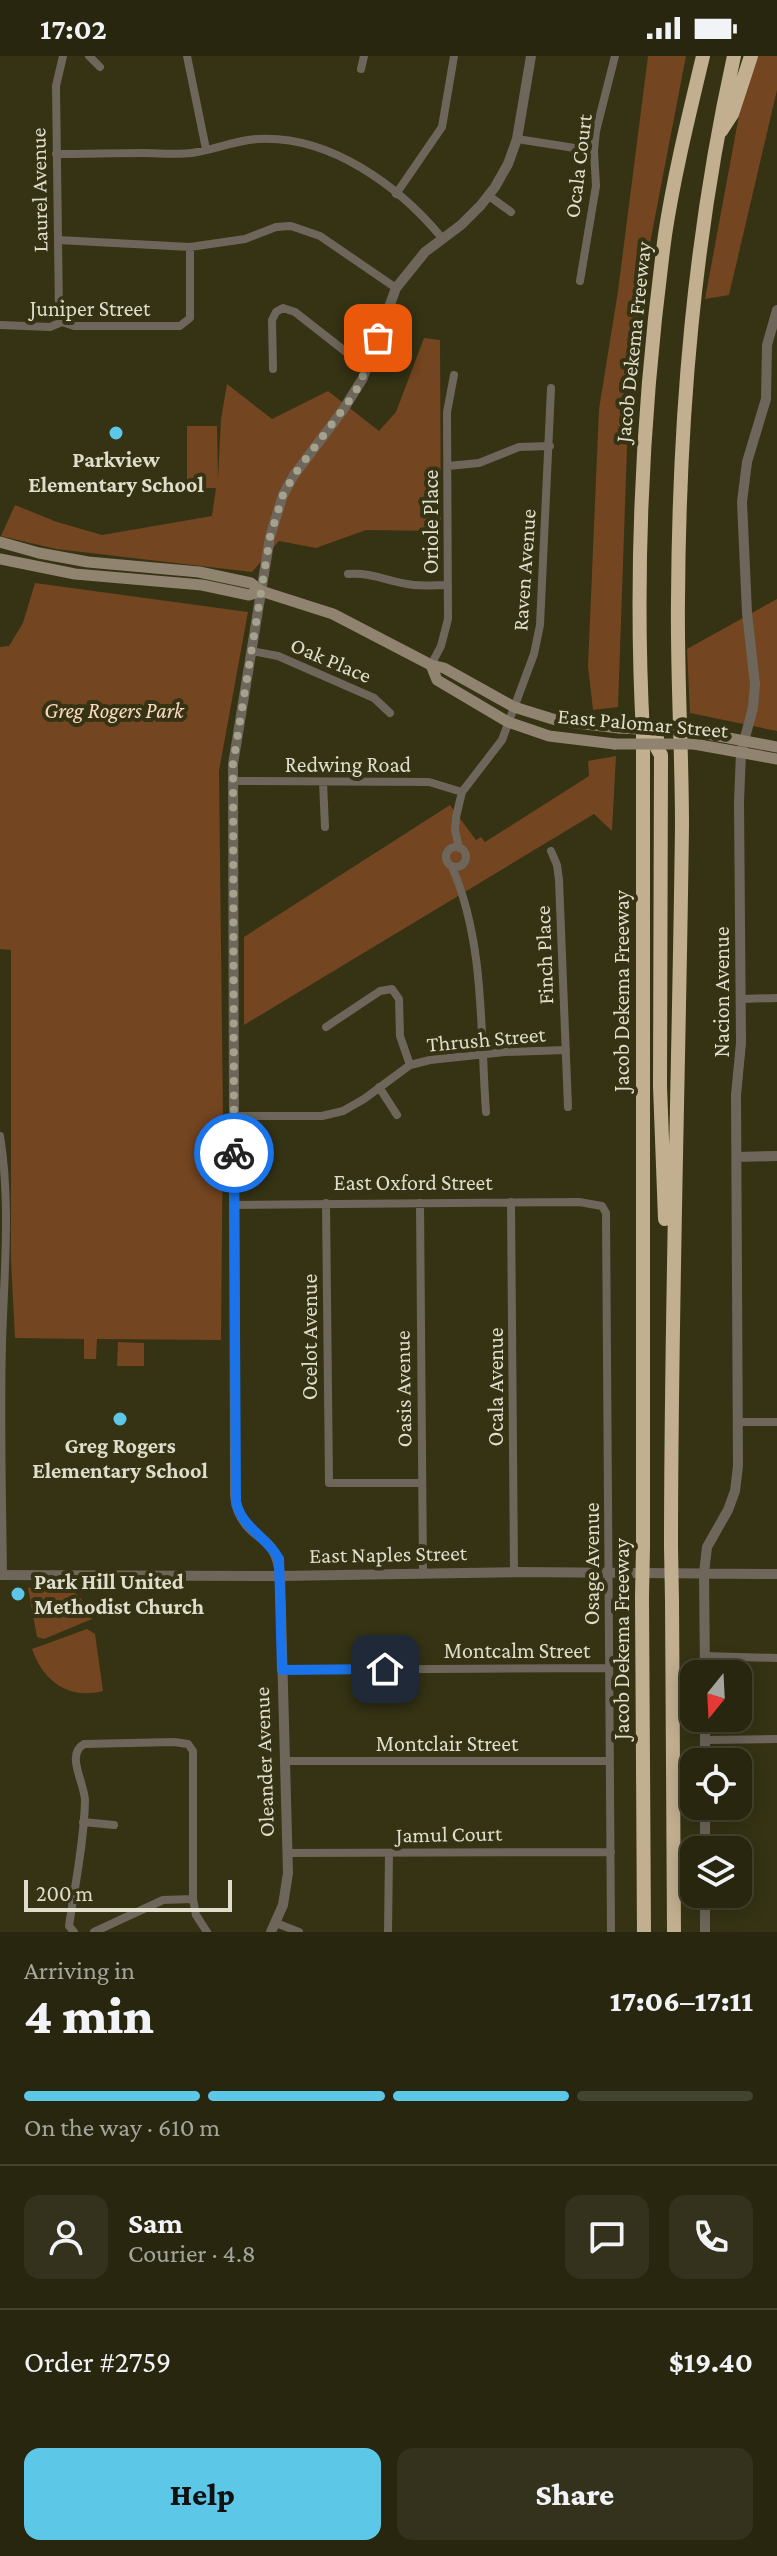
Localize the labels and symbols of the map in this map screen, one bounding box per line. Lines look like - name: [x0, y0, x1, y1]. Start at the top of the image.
- street label: Ocala Court: [559, 112, 597, 219]
- street label: Laurel Avenue: [25, 128, 53, 252]
- street label: Jacob Dekema Freeway: [610, 239, 656, 446]
- street label: Juniper Street: [28, 296, 151, 321]
- pin: [344, 304, 412, 372]
- marker: Parkview Elementary School: [107, 424, 125, 442]
- place label: Parkview Elementary School: [28, 447, 204, 497]
- street label: Oriole Place: [418, 470, 443, 574]
- street label: Raven Avenue: [507, 508, 541, 632]
- street label: Oak Place: [287, 632, 375, 688]
- park label: Greg Rogers Park: [44, 698, 185, 723]
- street label: East Palomar Street: [557, 703, 730, 743]
- street label: Redwing Road: [285, 752, 412, 777]
- street label: Jacob Dekema Freeway: [609, 889, 634, 1094]
- street label: Finch Place: [530, 905, 558, 1005]
- street label: Nacion Avenue: [709, 926, 734, 1058]
- street label: Thrush Street: [425, 1021, 547, 1057]
- courier: [194, 1113, 274, 1193]
- street label: East Oxford Street: [333, 1170, 493, 1195]
- street label: Ocelot Avenue: [297, 1274, 322, 1400]
- street label: Ocala Avenue: [483, 1328, 508, 1446]
- street label: Oasis Avenue: [389, 1330, 417, 1448]
- marker: Greg Rogers Elementary School: [111, 1410, 129, 1428]
- place label: Greg Rogers Elementary School: [32, 1433, 208, 1483]
- street label: Osage Avenue: [579, 1503, 604, 1625]
- street label: Jacob Dekema Freeway: [609, 1537, 634, 1742]
- street label: East Naples Street: [309, 1540, 468, 1568]
- place label: Park Hill United Methodist Church: [34, 1569, 204, 1619]
- marker: Park Hill United Methodist Church: [9, 1585, 27, 1603]
- pin: [351, 1635, 419, 1703]
- street label: Montcalm Street: [444, 1638, 591, 1663]
- north arrow: [680, 1660, 752, 1732]
- street label: Oleander Avenue: [249, 1687, 279, 1837]
- street label: Montclair Street: [376, 1731, 519, 1756]
- street label: Jamul Court: [394, 1821, 503, 1847]
- scale bar: [24, 1876, 232, 1912]

